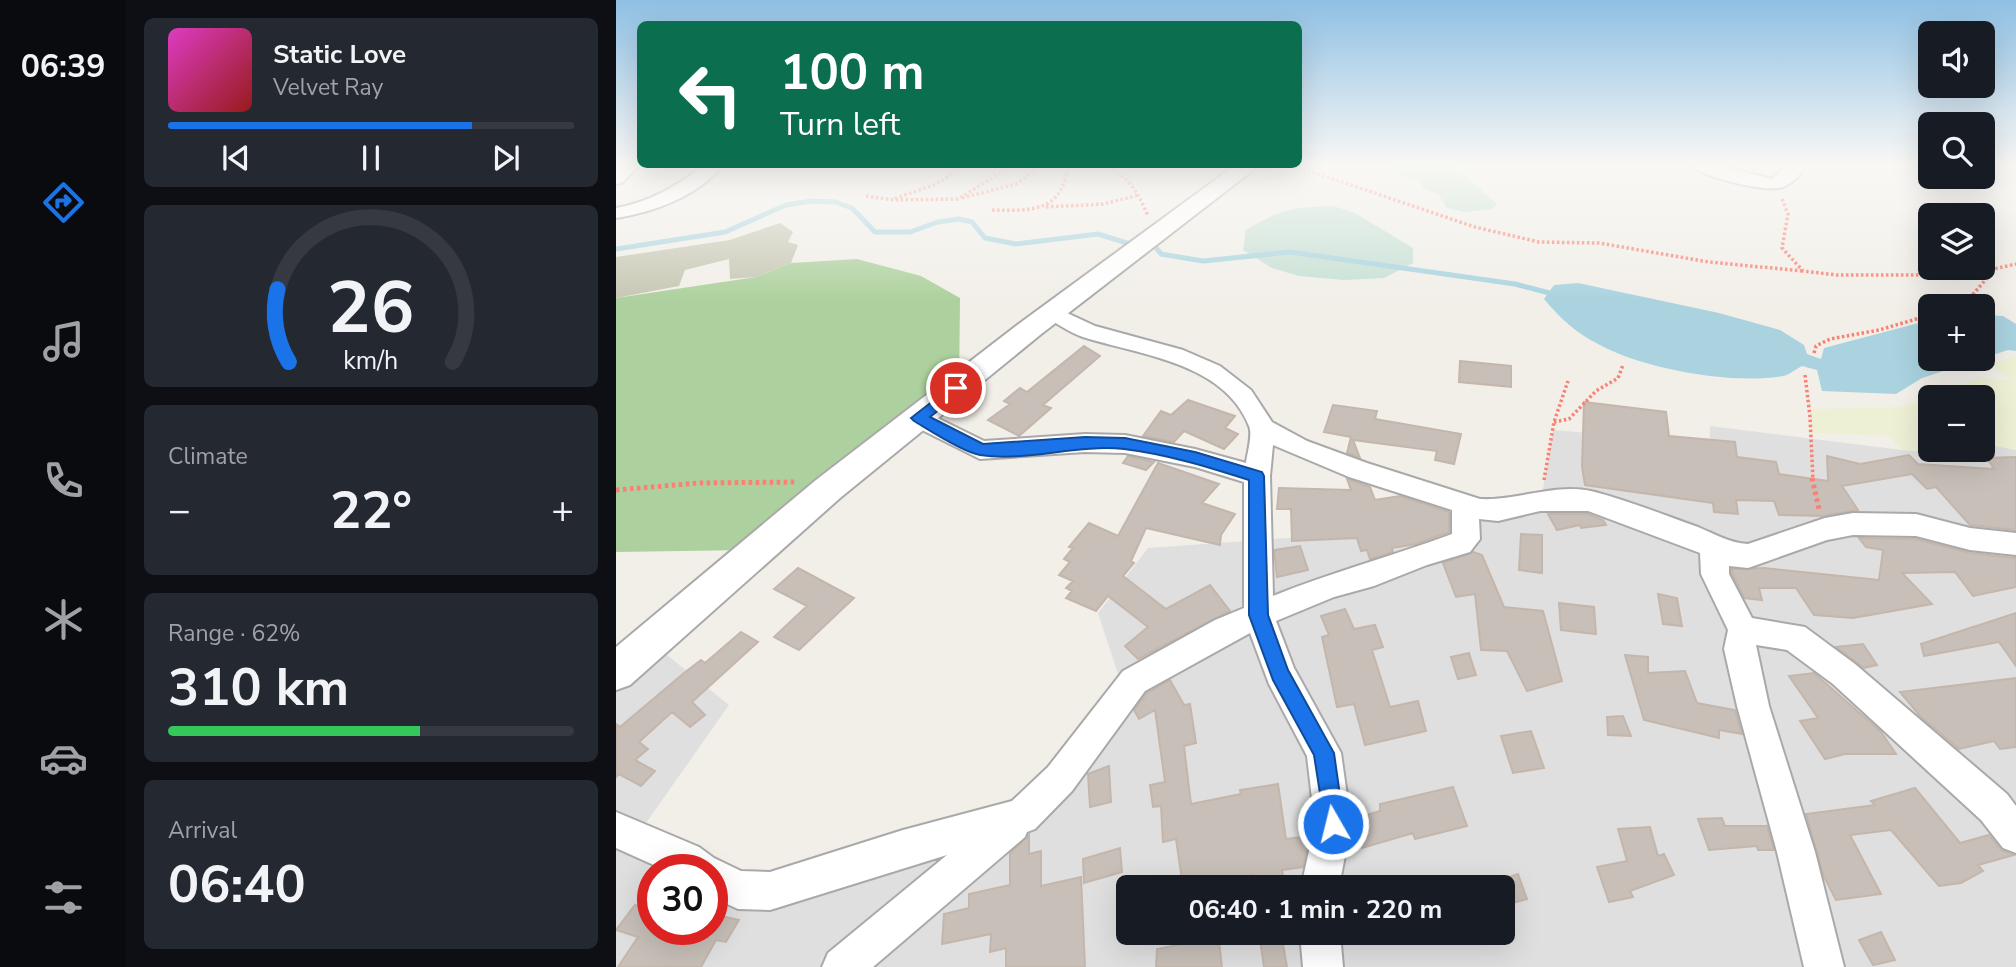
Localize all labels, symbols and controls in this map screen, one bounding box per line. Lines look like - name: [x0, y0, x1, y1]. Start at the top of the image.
- map controls: [1918, 21, 1995, 462]
- button: sound: [1918, 21, 1995, 98]
- text: Static Love: [273, 37, 406, 72]
- text: 100 m: [780, 39, 924, 106]
- text: 06:39: [21, 45, 105, 88]
- icon: left: [665, 49, 756, 140]
- text: Velvet Ray: [273, 72, 383, 103]
- text: Turn left: [780, 103, 900, 146]
- button: search: [1918, 112, 1995, 189]
- icon: previous: [217, 139, 255, 177]
- icon: pause: [352, 139, 390, 177]
- icon: next: [487, 139, 525, 177]
- icon: directions: [39, 178, 88, 227]
- button: layers: [1918, 203, 1995, 280]
- text: 26: [327, 259, 415, 359]
- button: +: [1918, 294, 1995, 371]
- icon: music: [39, 317, 88, 366]
- text: km/h: [343, 344, 399, 378]
- pin: [926, 358, 986, 418]
- icon: arrive: [937, 369, 975, 407]
- button: −: [1918, 385, 1995, 462]
- text: Climate: [168, 441, 248, 472]
- icon: phone: [39, 456, 88, 505]
- text: 22°: [330, 475, 412, 546]
- text: −: [168, 485, 191, 536]
- text: +: [551, 485, 574, 536]
- icon: climate: [39, 595, 88, 644]
- text: Range · 62%: [168, 618, 300, 649]
- text: 310 km: [168, 652, 349, 723]
- icon: car: [39, 734, 88, 783]
- position arrow: [1296, 787, 1370, 861]
- text: Arrival: [168, 815, 237, 846]
- text: 06:40: [168, 849, 306, 920]
- speed limit sign: 30: [637, 854, 728, 945]
- icon: filters: [39, 873, 88, 922]
- text: 06:40 · 1 min · 220 m: [1189, 892, 1442, 927]

